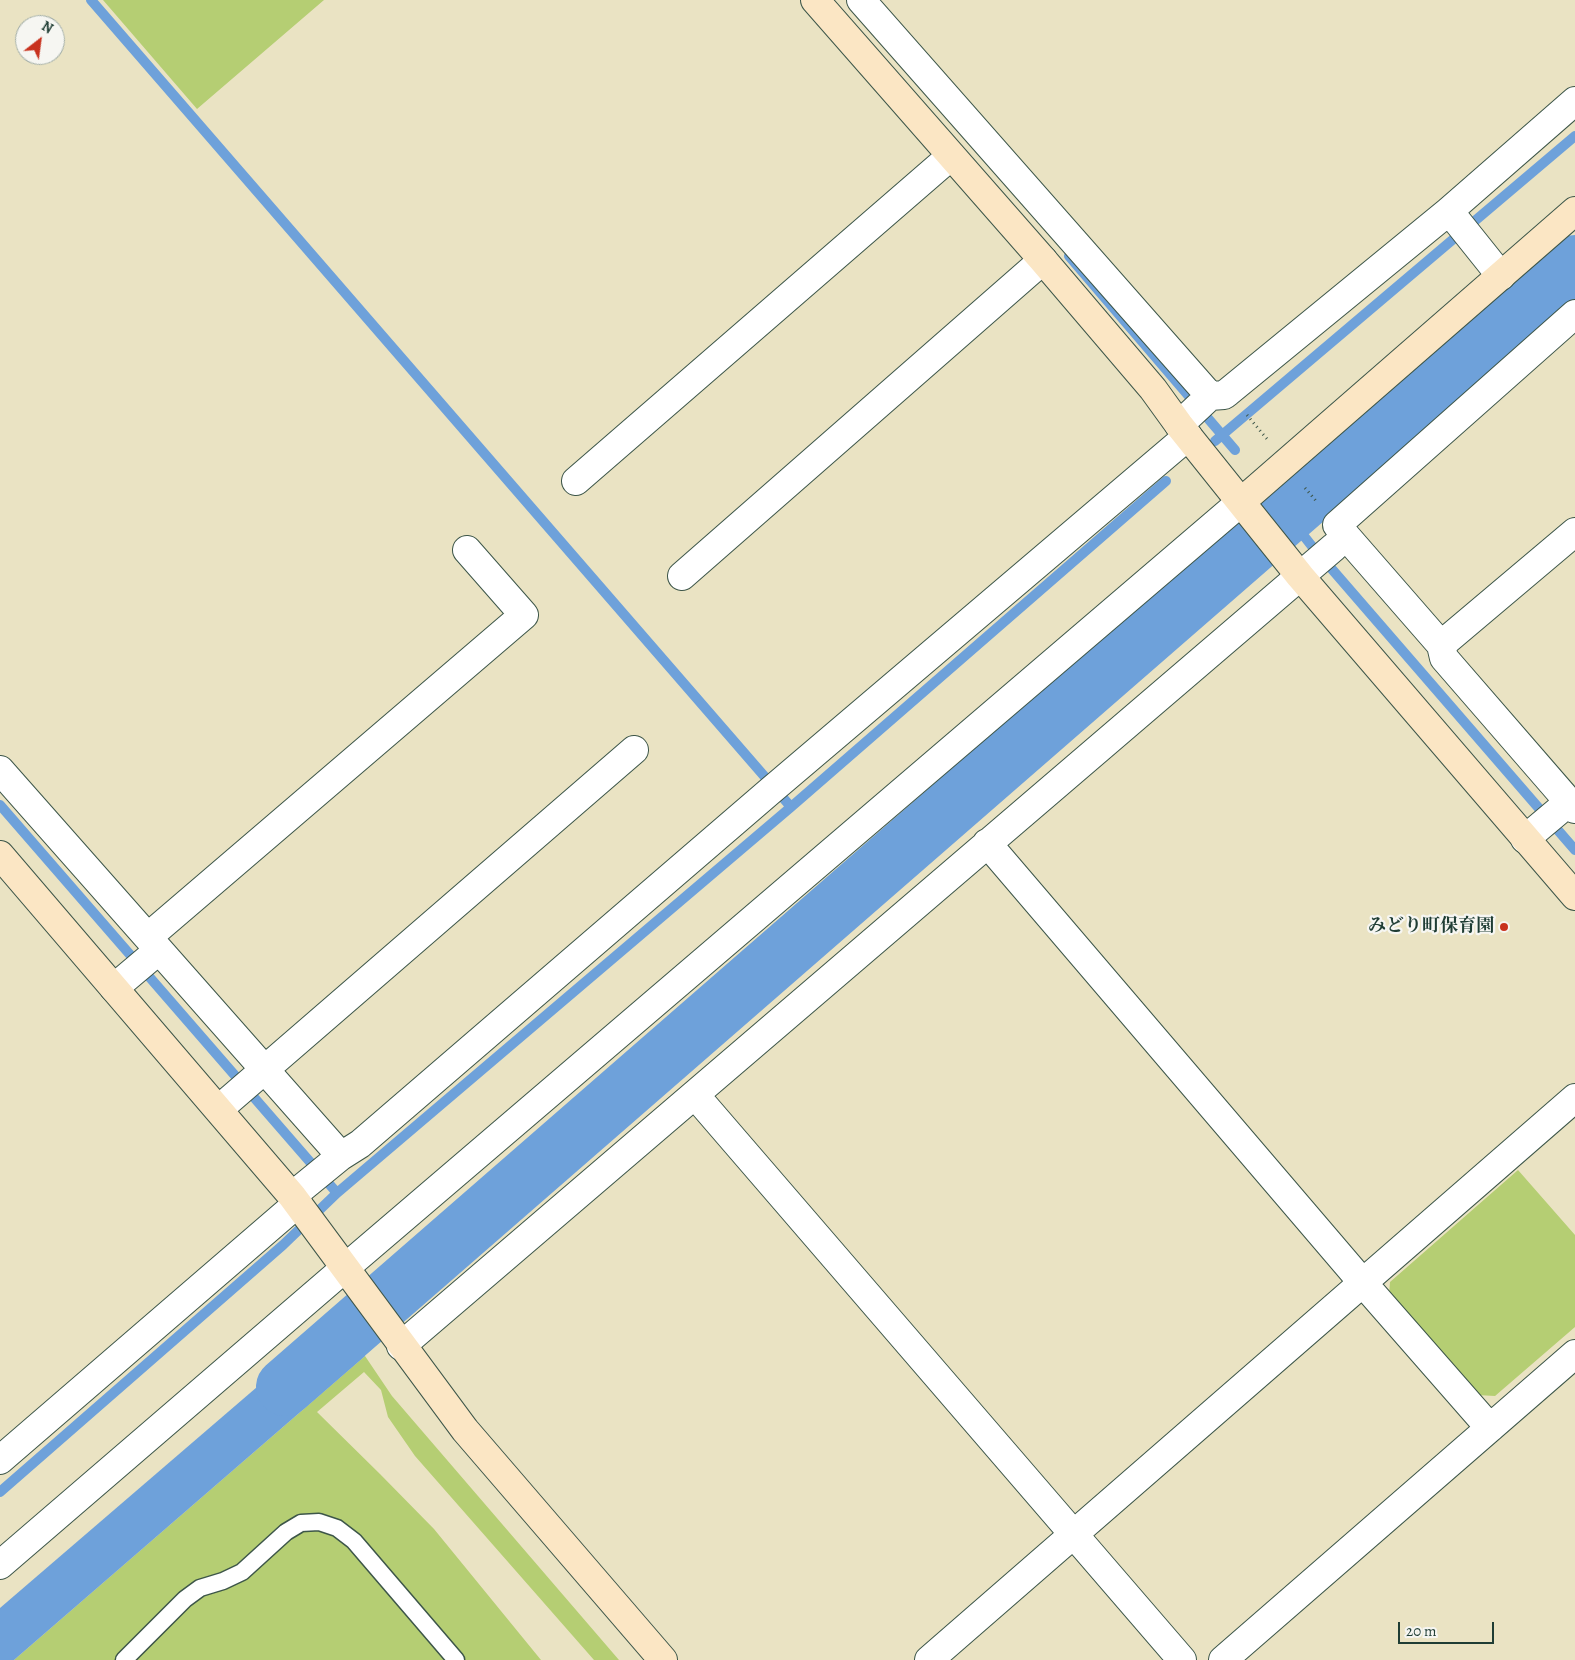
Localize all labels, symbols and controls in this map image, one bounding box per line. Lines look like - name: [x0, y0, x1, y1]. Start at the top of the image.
- north arrow: [15, 15, 65, 65]
- text: N: [38, 17, 56, 38]
- place label: みどり町保育園: [1368, 916, 1494, 938]
- marker: みどり町保育園: [1498, 921, 1510, 933]
- scale bar: [1400, 1612, 1496, 1644]
- text: 20 m: [1406, 1621, 1437, 1641]

